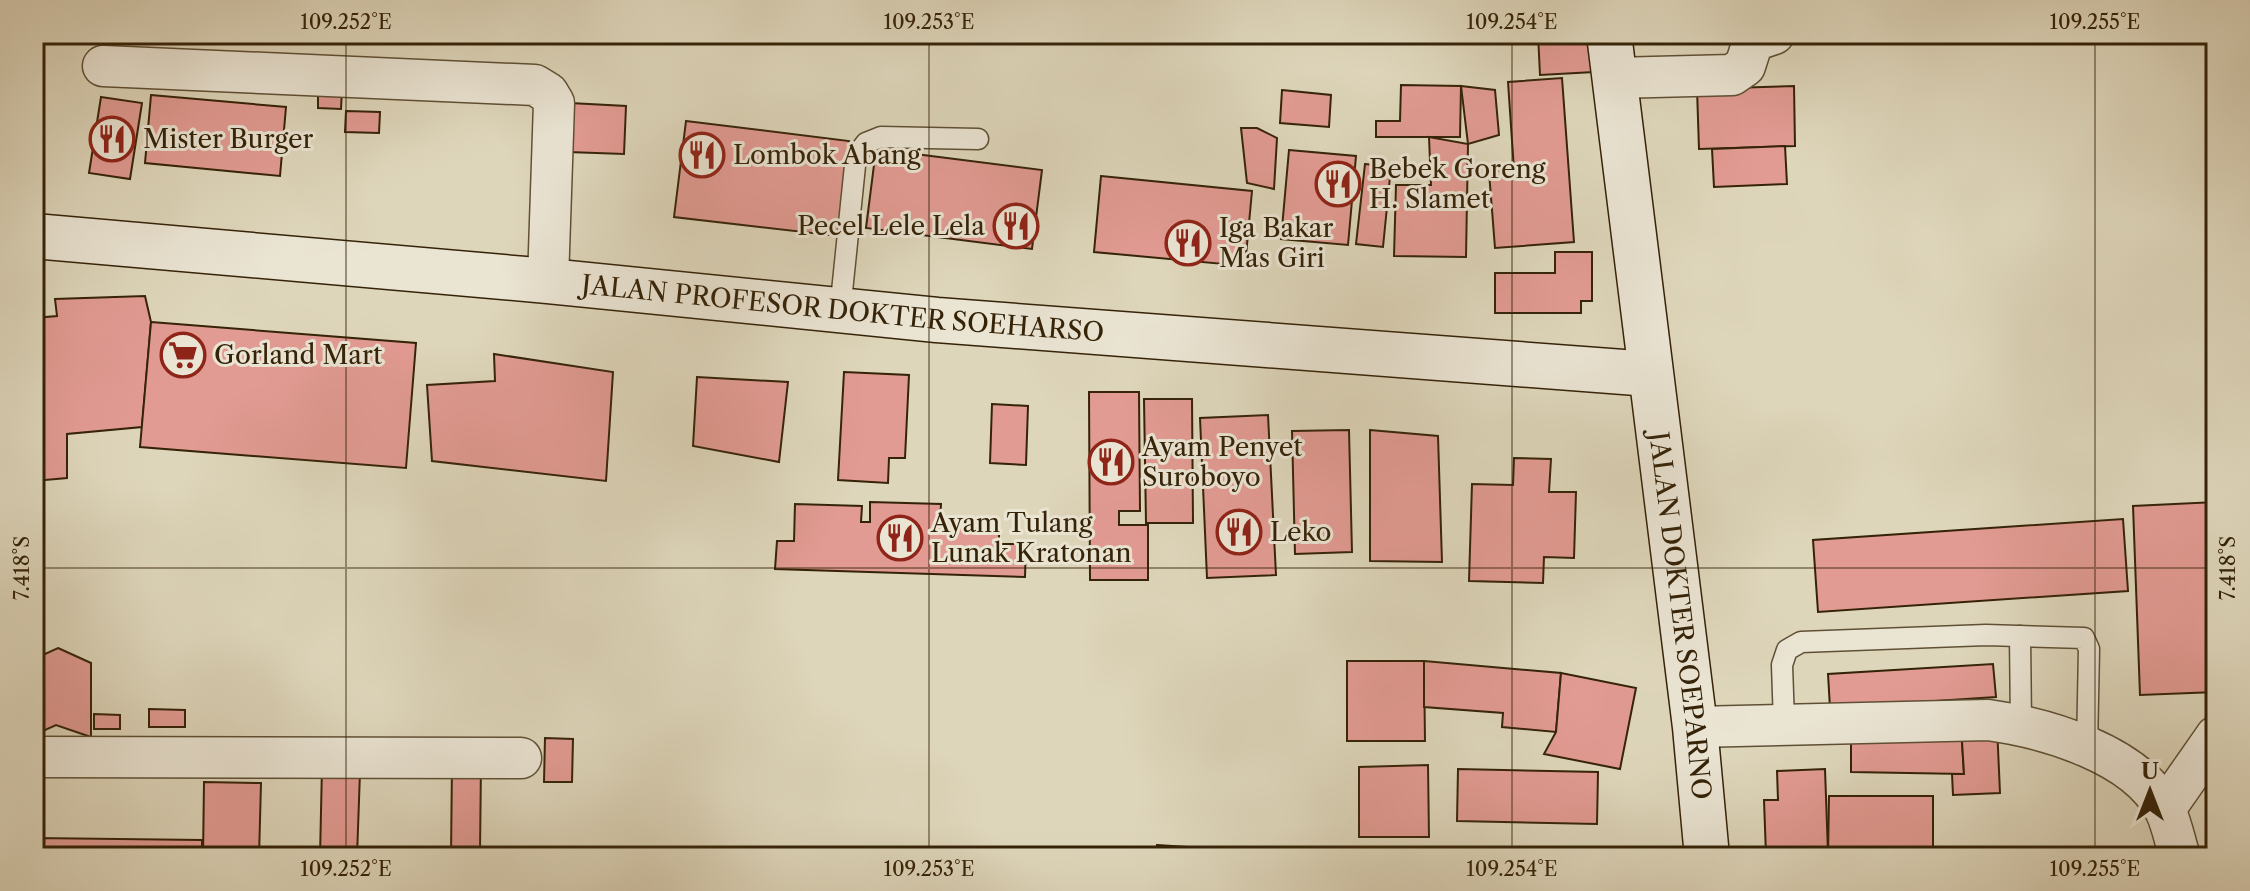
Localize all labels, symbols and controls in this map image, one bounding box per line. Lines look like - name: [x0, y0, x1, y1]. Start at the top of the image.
- text: 109.252°E: [300, 10, 392, 34]
- text: 109.253°E: [884, 10, 974, 34]
- text: 109.254°E: [1466, 10, 1558, 34]
- text: 109.255°E: [2050, 10, 2140, 34]
- restaurant icon: Mister Burger: [88, 115, 136, 163]
- place label: Mister Burger: [143, 123, 314, 155]
- restaurant icon: Lombok Abang: [678, 131, 726, 179]
- place label: Lombok Abang: [733, 139, 921, 171]
- place label: Bebek Goreng H. Slamet: [1369, 153, 1546, 215]
- restaurant icon: Bebek Goreng H. Slamet: [1314, 160, 1362, 208]
- restaurant icon: Pecel Lele Lela: [992, 202, 1040, 250]
- place label: Pecel Lele Lela: [797, 210, 985, 242]
- place label: Iga Bakar Mas Giri: [1219, 212, 1333, 274]
- restaurant icon: Iga Bakar Mas Giri: [1164, 219, 1212, 267]
- street label: JALAN PROFESOR DOKTER SOEHARSO: [576, 268, 1105, 349]
- supermarket icon: Gorland Mart: [159, 331, 207, 379]
- place label: Gorland Mart: [214, 339, 383, 371]
- street label: JALAN DOKTER SOEPARNO: [1642, 426, 1718, 801]
- place label: Ayam Penyet Suroboyo: [1141, 431, 1303, 493]
- restaurant icon: Ayam Penyet Suroboyo: [1087, 438, 1135, 486]
- place label: Ayam Tulang Lunak Kratonan: [930, 507, 1132, 569]
- restaurant icon: Leko: [1215, 508, 1263, 556]
- restaurant icon: Ayam Tulang Lunak Kratonan: [876, 514, 924, 562]
- place label: Leko: [1270, 516, 1332, 548]
- text: 7.418°S: [10, 536, 34, 600]
- text: 7.418°S: [2216, 536, 2240, 600]
- north arrow: [2110, 751, 2190, 831]
- text: U: [2141, 758, 2159, 785]
- text: 109.252°E: [300, 857, 392, 881]
- text: 109.253°E: [884, 857, 974, 881]
- text: 109.254°E: [1466, 857, 1558, 881]
- text: 109.255°E: [2050, 857, 2140, 881]

